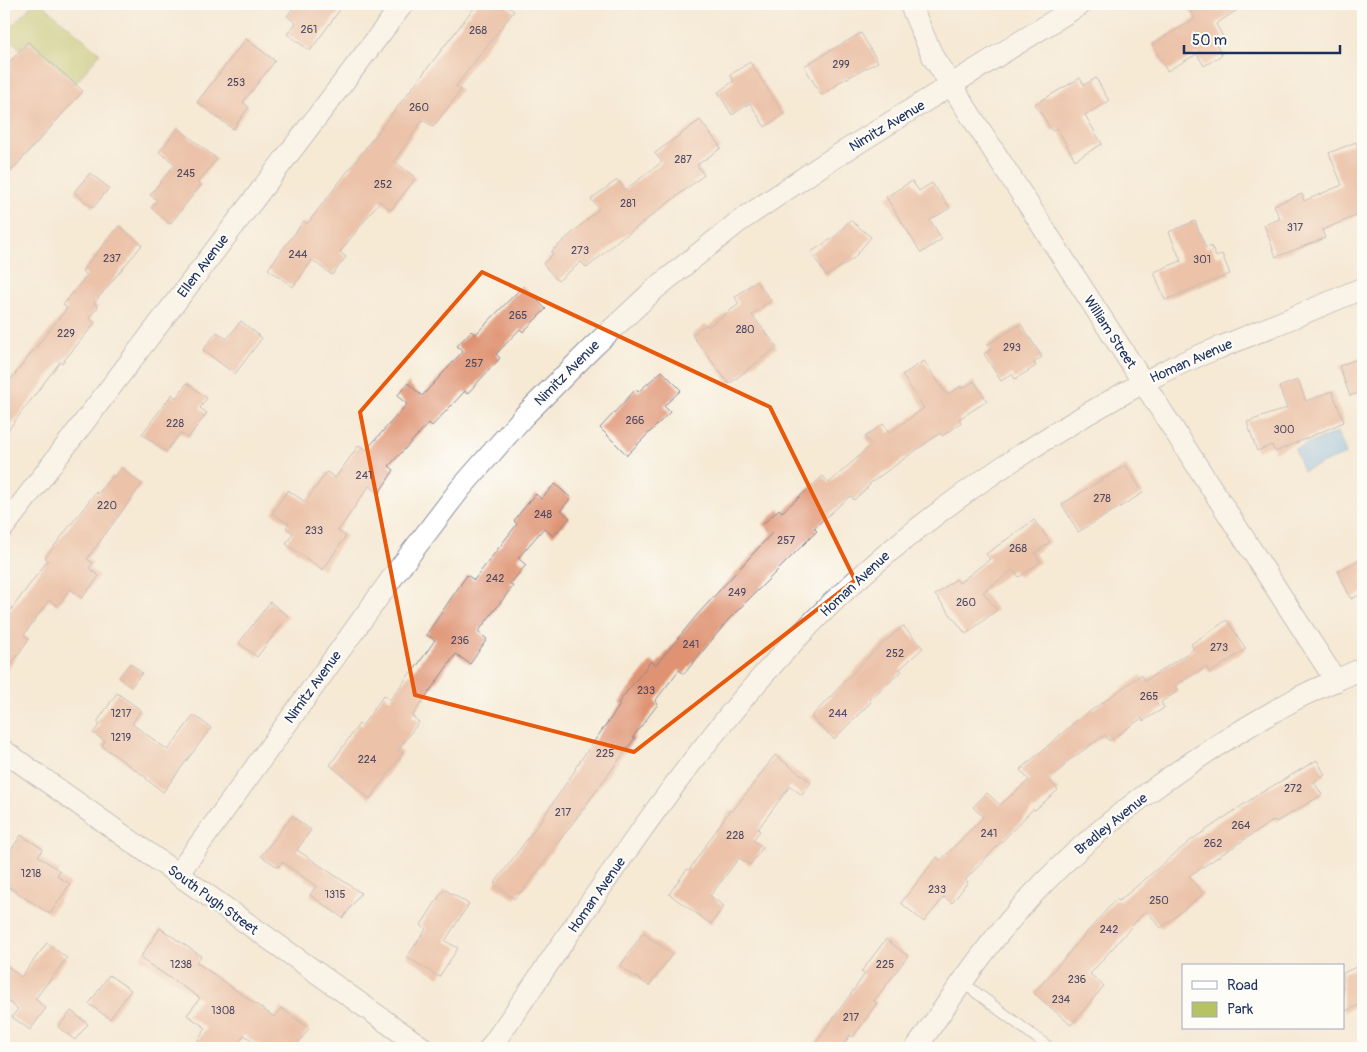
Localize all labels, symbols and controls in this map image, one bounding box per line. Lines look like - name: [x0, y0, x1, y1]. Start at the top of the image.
- scale bar: [1184, 22, 1341, 54]
- house number: 261: [301, 23, 317, 36]
- house number: 268: [469, 24, 487, 37]
- text: 50 m: [1192, 31, 1227, 50]
- house number: 299: [832, 58, 850, 71]
- house number: 253: [227, 76, 245, 89]
- street label: Nimitz Avenue: [846, 97, 928, 155]
- house number: 260: [409, 101, 429, 114]
- house number: 287: [674, 153, 692, 166]
- house number: 245: [177, 167, 195, 180]
- house number: 252: [374, 178, 392, 191]
- house number: 281: [620, 197, 636, 210]
- house number: 317: [1287, 221, 1303, 234]
- street label: Ellen Avenue: [174, 231, 232, 301]
- house number: 273: [571, 244, 589, 257]
- house number: 244: [289, 248, 308, 261]
- house number: 237: [103, 252, 121, 265]
- house number: 301: [1193, 253, 1211, 266]
- street label: William Street: [1080, 292, 1140, 372]
- house number: 265: [509, 309, 527, 322]
- house number: 280: [735, 323, 755, 336]
- house number: 229: [57, 327, 75, 340]
- street label: Homan Avenue: [1147, 335, 1235, 387]
- street label: Nimitz Avenue: [531, 337, 603, 409]
- house number: 293: [1003, 341, 1021, 354]
- house number: 257: [465, 357, 483, 370]
- house number: 266: [626, 414, 644, 427]
- house number: 228: [166, 417, 184, 430]
- house number: 300: [1273, 423, 1295, 436]
- house number: 241: [356, 469, 372, 482]
- house number: 278: [1093, 492, 1111, 505]
- house number: 220: [97, 499, 117, 512]
- house number: 248: [534, 508, 552, 521]
- house number: 233: [305, 524, 323, 537]
- house number: 257: [777, 534, 795, 547]
- house number: 268: [1009, 542, 1027, 555]
- street label: Homan Avenue: [817, 548, 893, 620]
- house number: 242: [486, 572, 504, 585]
- house number: 249: [728, 586, 746, 599]
- house number: 260: [956, 596, 976, 609]
- house number: 236: [451, 634, 469, 647]
- house number: 241: [683, 638, 699, 651]
- house number: 273: [1210, 641, 1228, 654]
- street label: Nimitz Avenue: [281, 647, 345, 727]
- house number: 252: [886, 647, 904, 660]
- house number: 233: [637, 684, 655, 697]
- house number: 265: [1140, 690, 1158, 703]
- house number: 1217: [111, 707, 131, 720]
- house number: 244: [829, 707, 848, 720]
- house number: 1219: [111, 731, 132, 744]
- house number: 225: [596, 747, 614, 760]
- house number: 224: [358, 753, 377, 766]
- house number: 272: [1284, 782, 1302, 795]
- street label: Bradley Avenue: [1071, 789, 1151, 858]
- house number: 217: [555, 806, 571, 819]
- house number: 264: [1232, 819, 1251, 832]
- house number: 241: [981, 827, 997, 840]
- house number: 228: [726, 829, 744, 842]
- house number: 262: [1204, 837, 1222, 850]
- street label: Homan Avenue: [565, 854, 629, 936]
- street label: South Pugh Street: [165, 862, 262, 939]
- house number: 1218: [21, 867, 42, 880]
- house number: 233: [928, 883, 946, 896]
- house number: 1315: [325, 888, 345, 901]
- house number: 250: [1149, 894, 1169, 907]
- house number: 242: [1100, 923, 1118, 936]
- house number: 1238: [170, 958, 192, 971]
- house number: 225: [876, 958, 894, 971]
- legend: [1182, 964, 1344, 1030]
- house number: 236: [1068, 973, 1086, 986]
- text: Road: [1227, 976, 1258, 995]
- house number: 234: [1052, 993, 1071, 1006]
- text: Park: [1227, 1000, 1254, 1019]
- house number: 1308: [211, 1004, 235, 1017]
- house number: 217: [843, 1011, 859, 1024]

